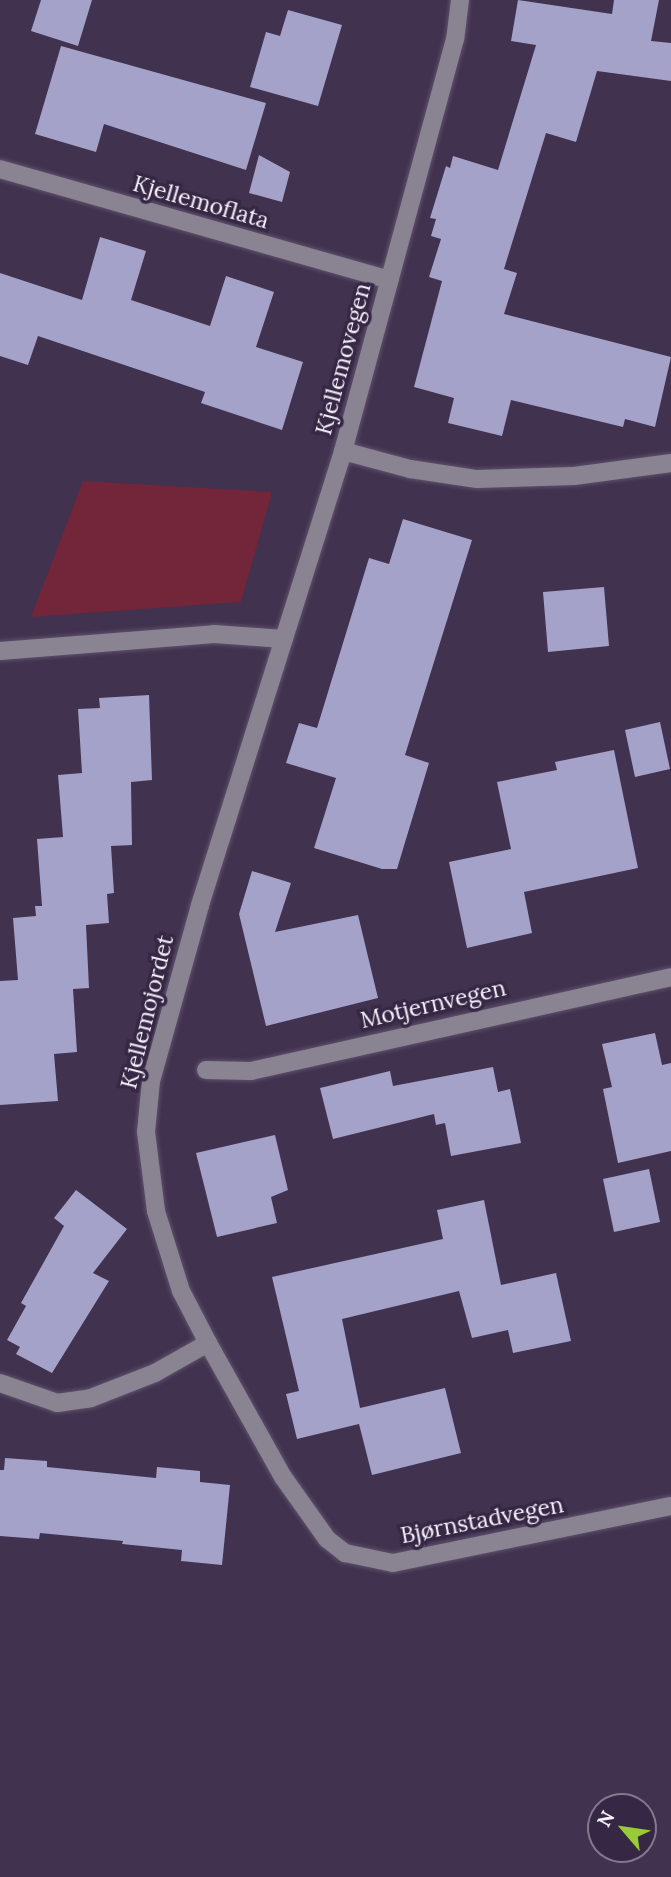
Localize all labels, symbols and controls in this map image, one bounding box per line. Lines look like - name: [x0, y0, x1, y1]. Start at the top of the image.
- street label: Kjellemoflata: [130, 169, 272, 235]
- street label: Kjellemovegen: [309, 280, 377, 438]
- street label: Kjellemojordet: [115, 932, 179, 1092]
- street label: Motjernvegen: [358, 974, 508, 1034]
- street label: Bjørnstadvegen: [398, 1491, 566, 1549]
- north arrow: [587, 1793, 657, 1863]
- text: N: [591, 1807, 619, 1831]

